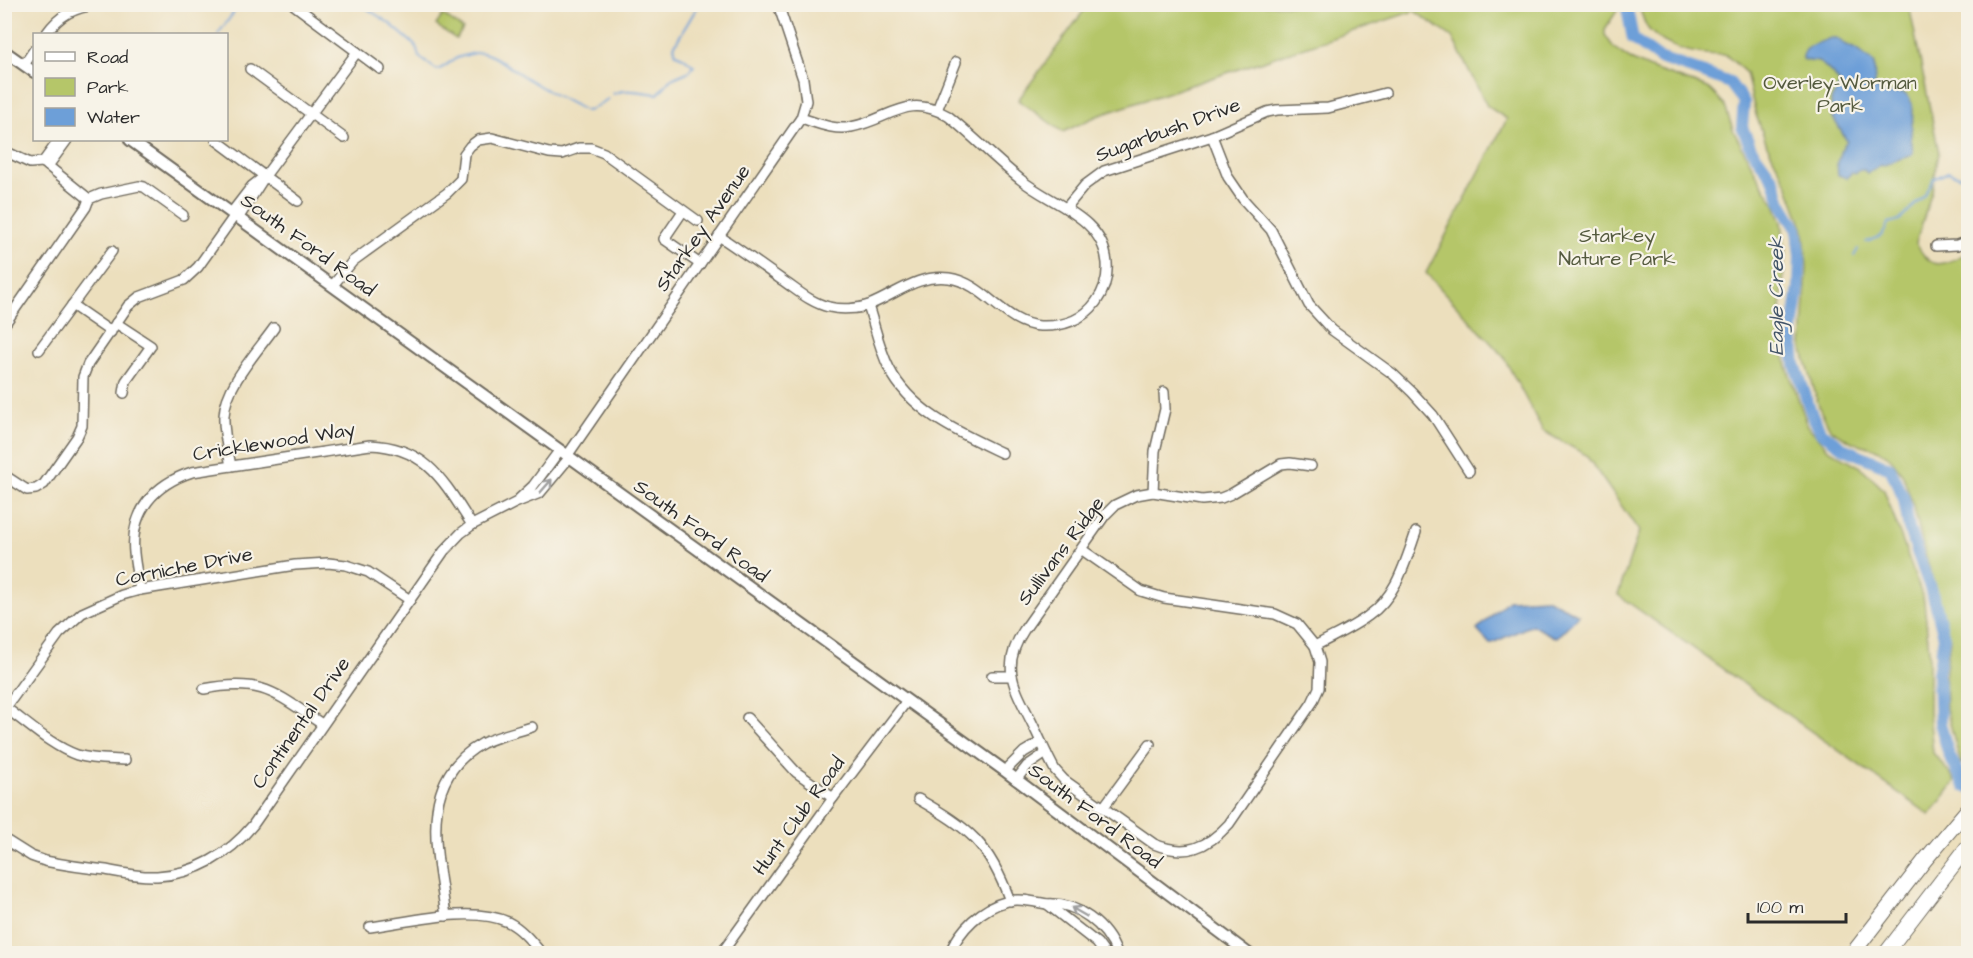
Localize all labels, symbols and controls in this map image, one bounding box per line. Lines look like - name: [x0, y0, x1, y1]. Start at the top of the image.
- legend: [33, 33, 228, 141]
- text: Road: [87, 45, 128, 70]
- park label: Overley-Worman Park: [1763, 69, 1917, 120]
- text: Park: [87, 75, 129, 100]
- street label: Sugarbush Drive: [1092, 91, 1245, 170]
- text: Water: [87, 105, 140, 130]
- street label: Starkey Avenue: [649, 159, 758, 298]
- street label: South Ford Road: [235, 186, 381, 304]
- park label: Starkey Nature Park: [1558, 222, 1676, 273]
- water label: Eagle Creek: [1762, 235, 1792, 356]
- street label: Cricklewood Way: [191, 415, 357, 470]
- street label: South Ford Road: [628, 472, 774, 590]
- one-way arrow: [539, 479, 553, 494]
- street label: Sullivans Ridge: [1011, 491, 1112, 612]
- street label: Corniche Drive: [113, 540, 255, 594]
- street label: Continental Drive: [245, 651, 357, 795]
- street label: Hunt Club Road: [746, 751, 852, 881]
- street label: South Ford Road: [1022, 756, 1168, 876]
- scale bar: [1748, 886, 1846, 924]
- text: 100 m: [1757, 895, 1803, 920]
- one-way arrow: [1071, 906, 1088, 918]

